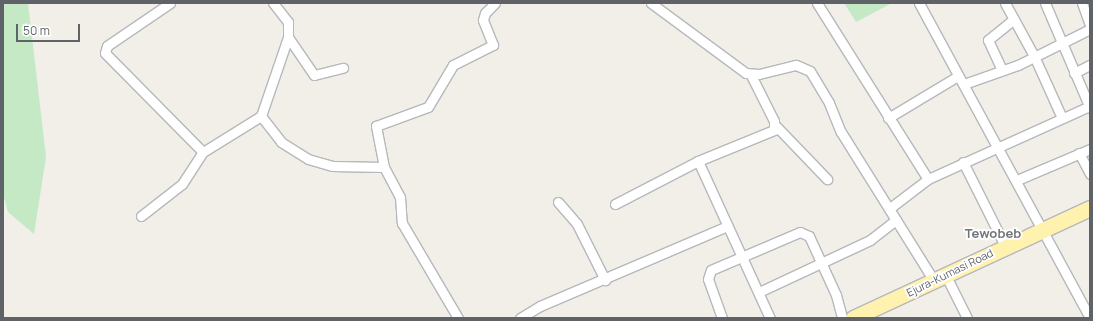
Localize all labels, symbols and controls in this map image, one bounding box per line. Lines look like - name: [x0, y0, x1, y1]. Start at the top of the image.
- scale bar: [18, 16, 82, 42]
- text: 50 m: [23, 22, 50, 39]
- district label: Tewobeb: [965, 225, 1021, 241]
- street label: Ejura-Kumasi Road: [905, 246, 995, 300]

